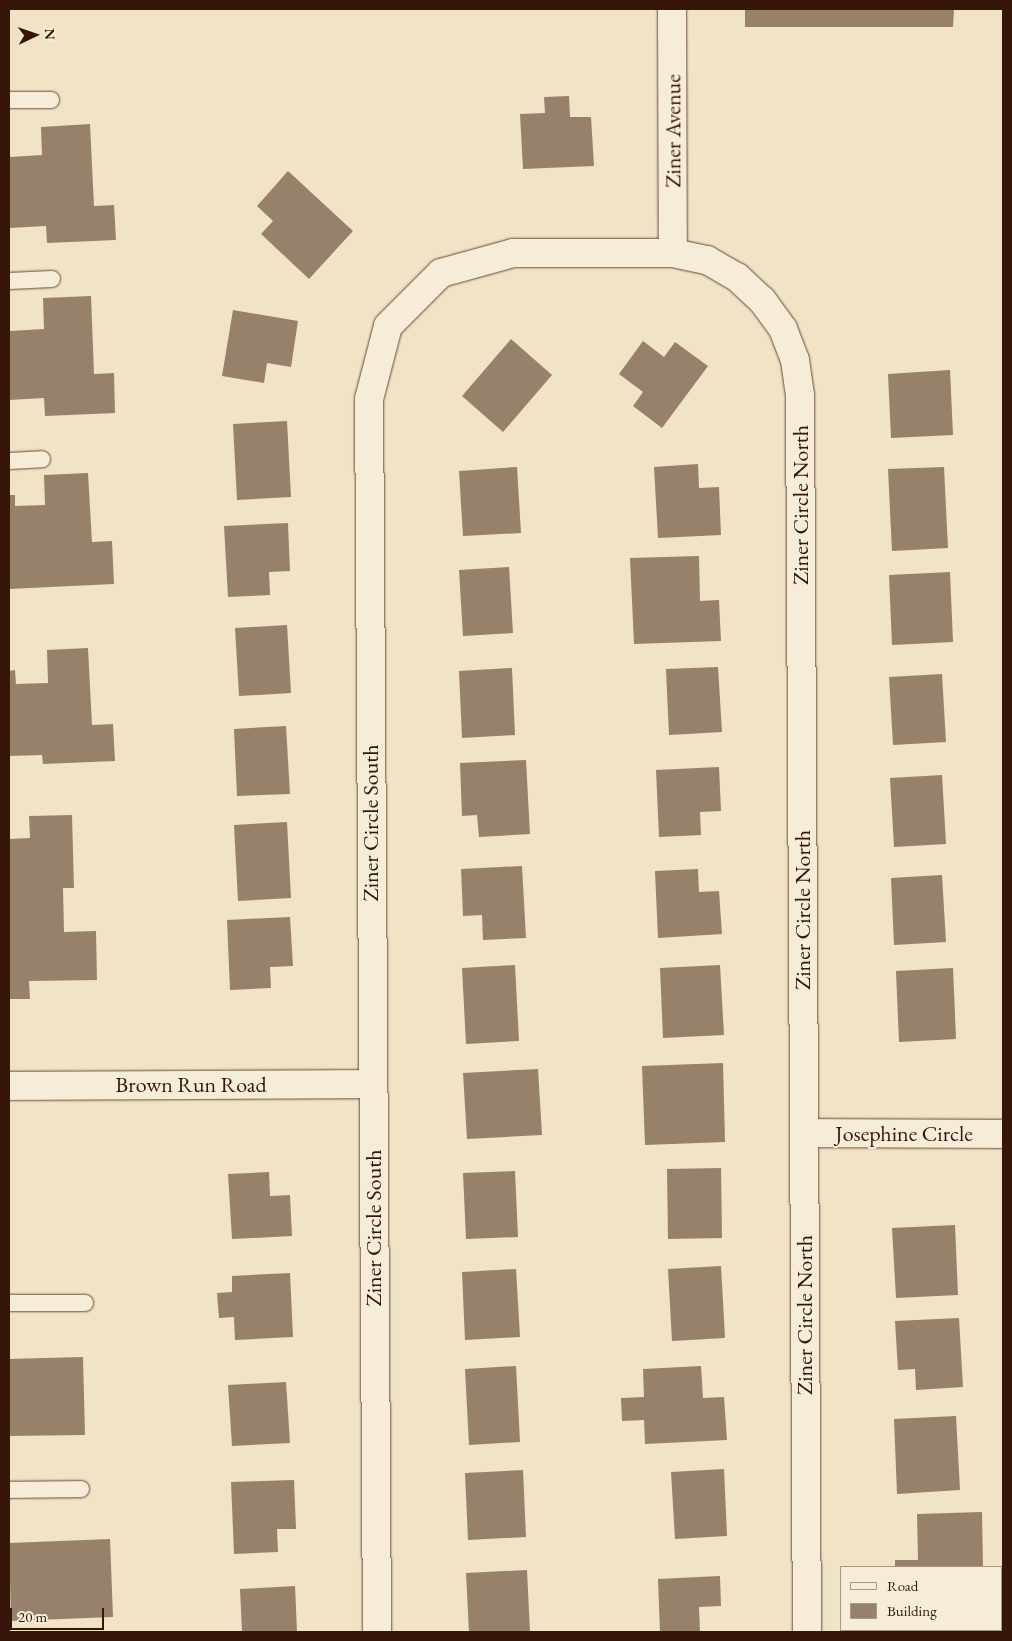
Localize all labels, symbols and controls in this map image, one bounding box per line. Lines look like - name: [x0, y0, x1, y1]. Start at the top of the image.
- north arrow: [10, 10, 60, 60]
- text: N: [41, 28, 59, 40]
- street label: Ziner Avenue: [660, 74, 686, 188]
- street label: Ziner Circle North: [788, 425, 814, 585]
- street label: Ziner Circle South: [358, 744, 384, 902]
- street label: Ziner Circle North: [790, 830, 816, 990]
- street label: Brown Run Road: [115, 1072, 267, 1098]
- street label: Josephine Circle: [835, 1121, 973, 1147]
- street label: Ziner Circle South: [361, 1149, 387, 1307]
- street label: Ziner Circle North: [792, 1235, 818, 1395]
- legend: [840, 1566, 1002, 1631]
- text: Road: [887, 1576, 918, 1595]
- scale bar: [12, 1598, 106, 1630]
- text: Building: [887, 1601, 937, 1620]
- text: 20 m: [18, 1607, 47, 1626]

